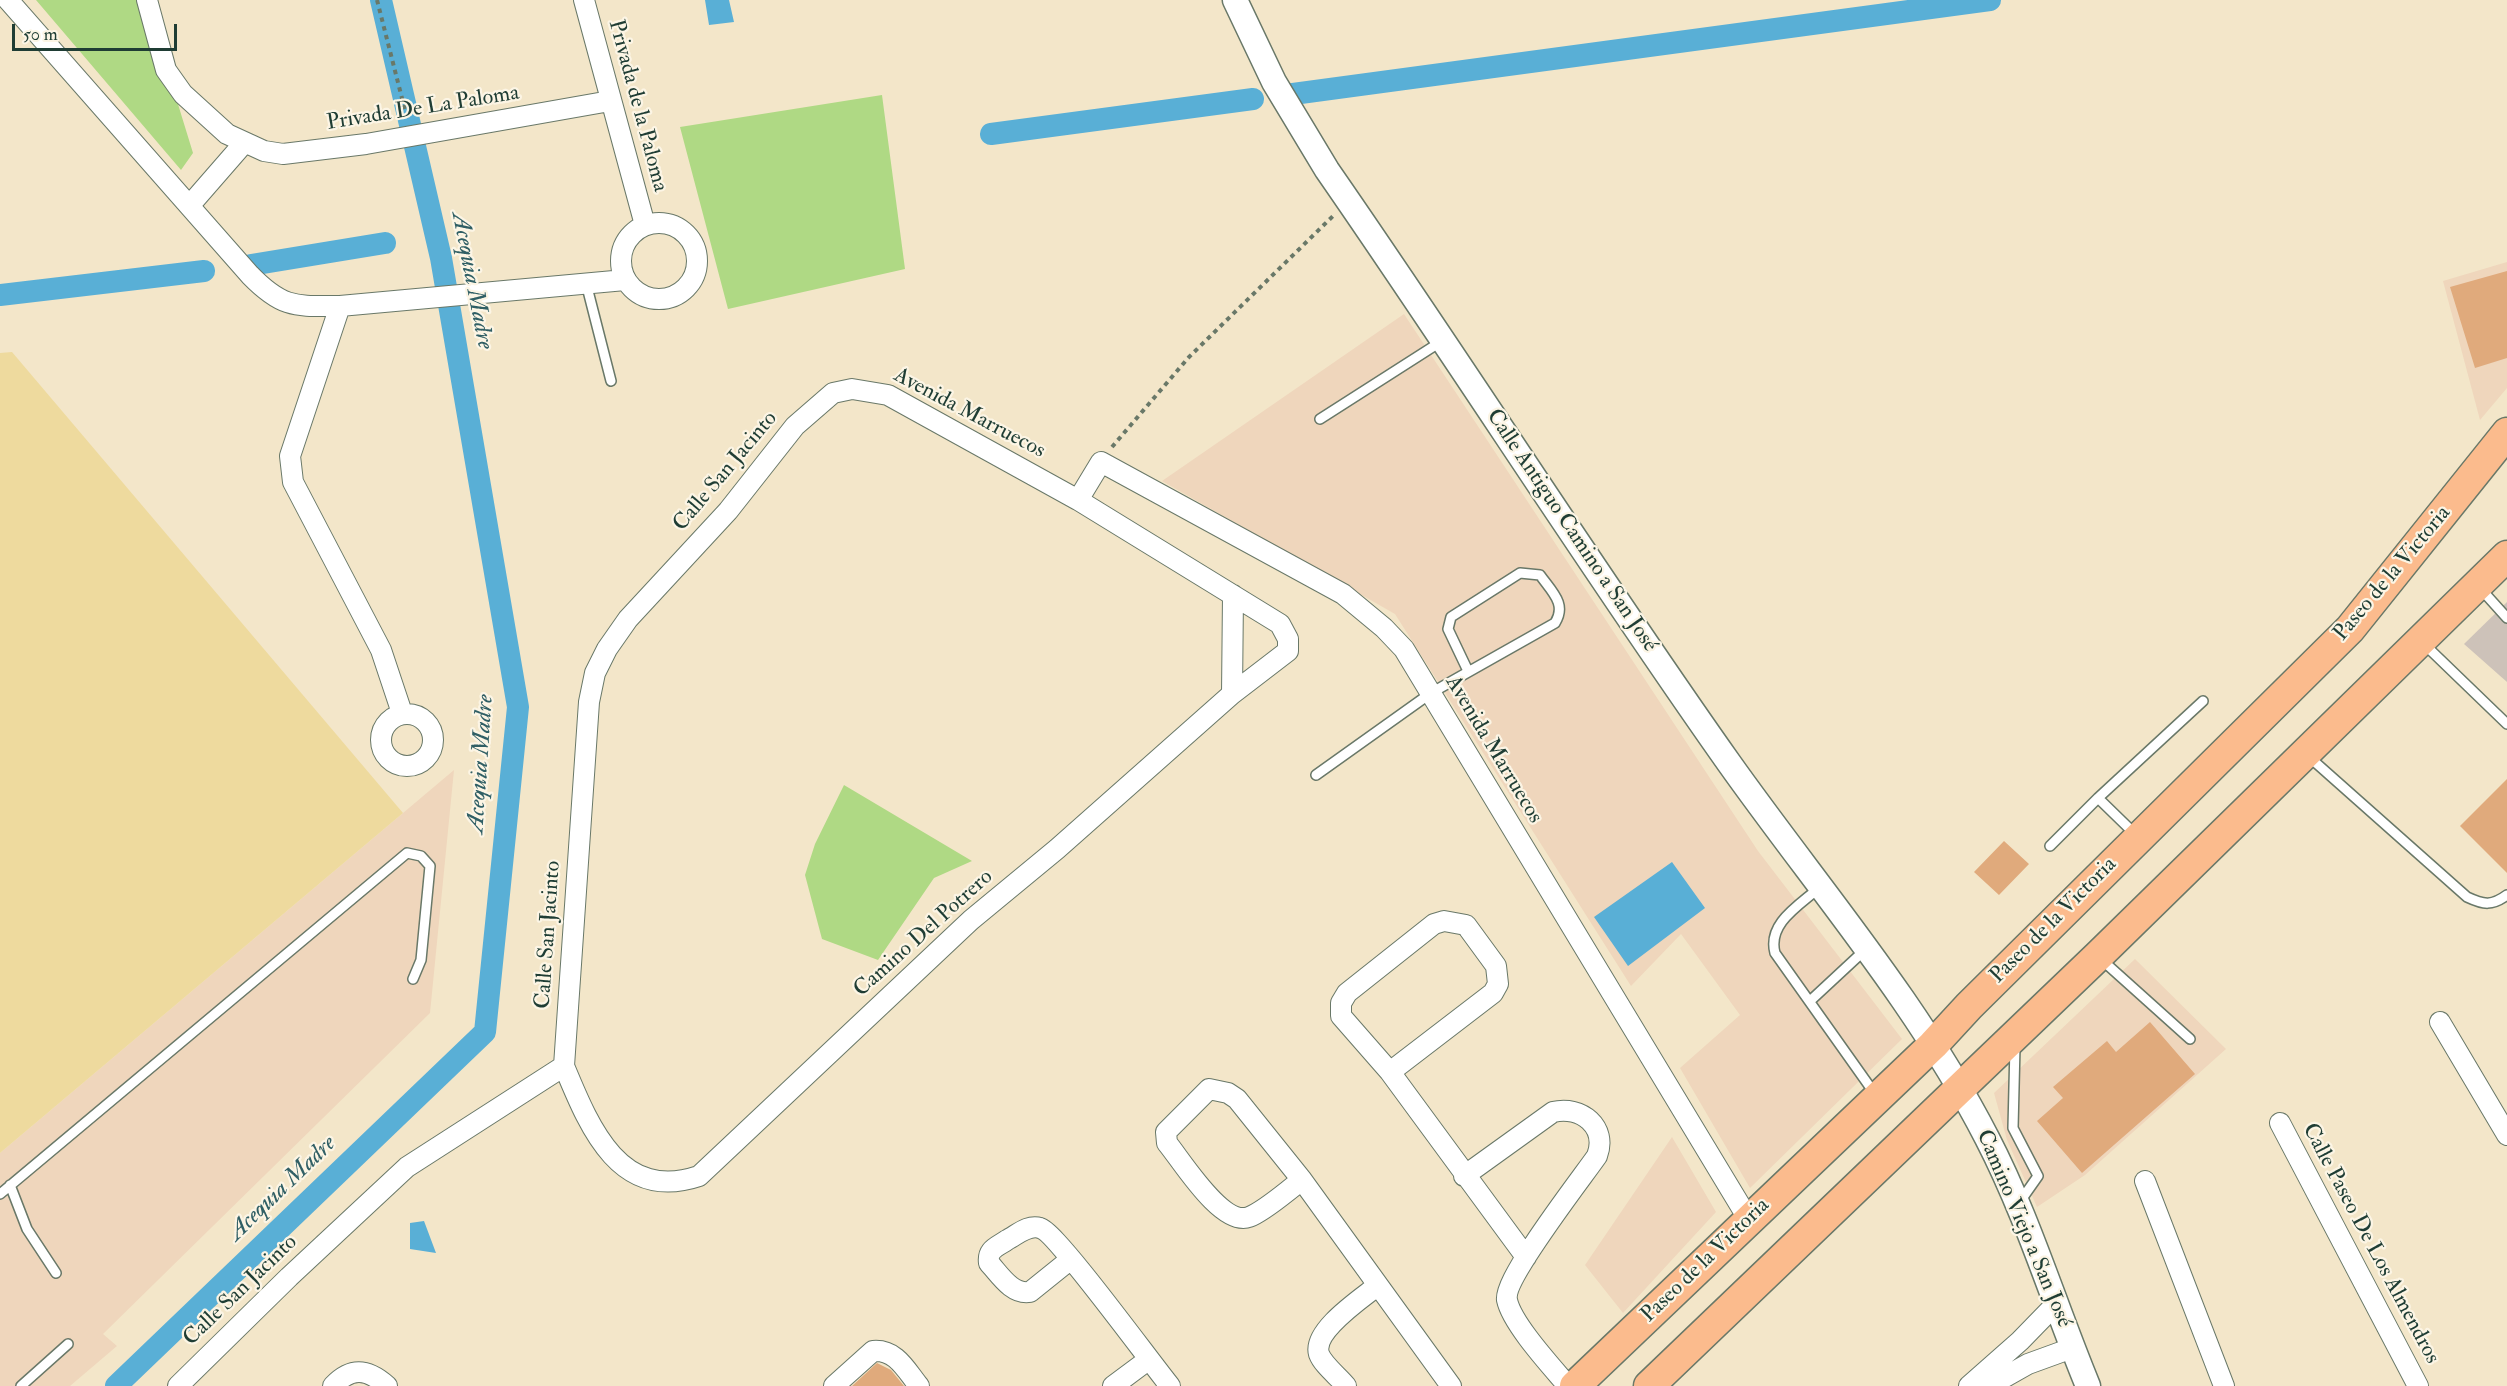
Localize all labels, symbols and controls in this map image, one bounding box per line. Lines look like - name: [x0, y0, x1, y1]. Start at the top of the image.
- scale bar: [15, 12, 180, 50]
- street label: Privada de la Paloma: [601, 17, 673, 195]
- text: 50 m: [23, 23, 58, 46]
- street label: Privada De La Paloma: [325, 81, 521, 137]
- water label: Acequia Madre: [444, 210, 498, 352]
- street label: Avenida Marruecos: [889, 363, 1049, 465]
- street label: Calle Antiguo Camino a San José: [1480, 405, 1662, 657]
- street label: Calle San Jacinto: [668, 407, 784, 537]
- street label: Paseo de la Victoria: [2329, 501, 2457, 647]
- street label: Avenida Marruecos: [1439, 671, 1547, 829]
- water label: Acequia Madre: [463, 694, 501, 834]
- street label: Paseo de la Victoria: [1985, 852, 2123, 990]
- street label: Calle San Jacinto: [531, 860, 567, 1010]
- street label: Camino Del Potrero: [849, 865, 999, 1003]
- street label: Calle Paseo De Los Almendros: [2295, 1119, 2445, 1369]
- street label: Camino Viejo a San José: [1969, 1126, 2077, 1332]
- water label: Acequia Madre: [223, 1130, 343, 1248]
- street label: Paseo de la Victoria: [1636, 1193, 1776, 1329]
- street label: Calle San Jacinto: [178, 1230, 304, 1352]

